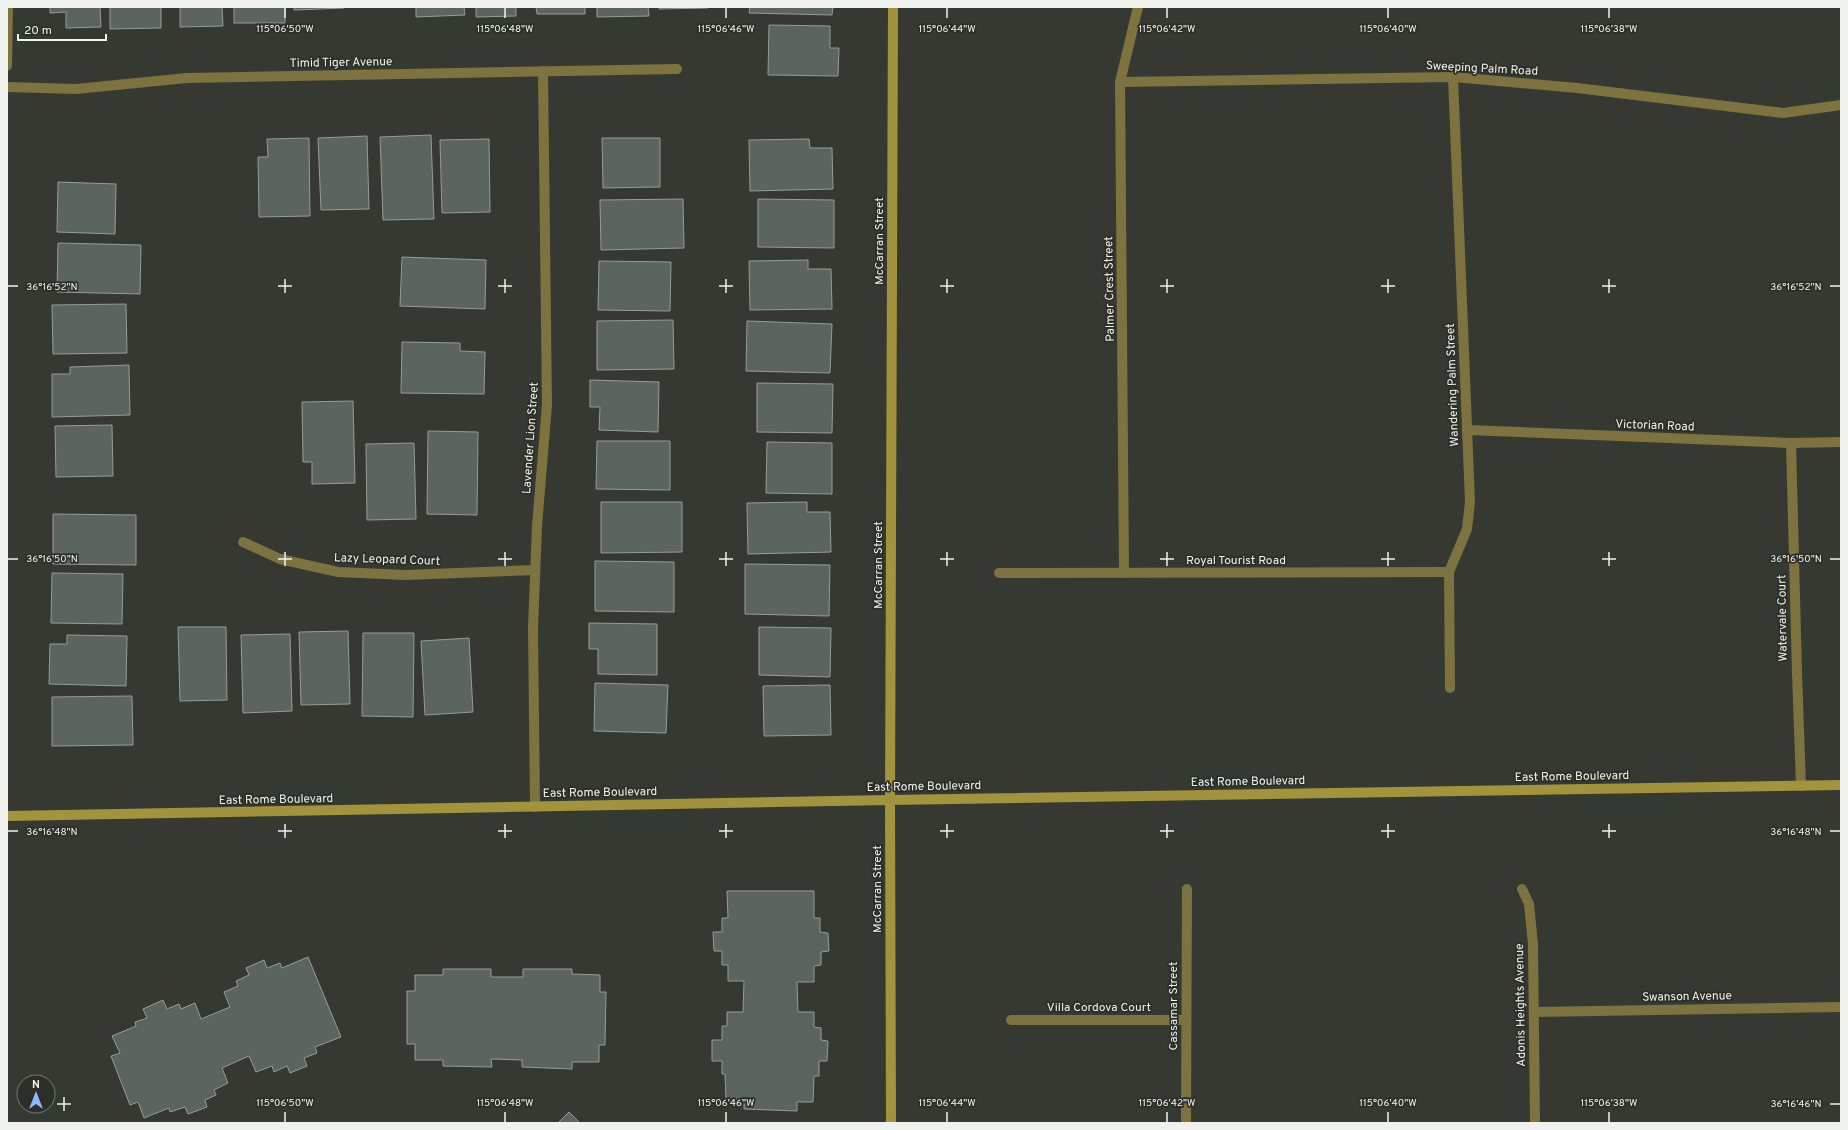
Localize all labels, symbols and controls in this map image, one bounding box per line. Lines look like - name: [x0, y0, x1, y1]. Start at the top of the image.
- scale bar: [18, 16, 106, 42]
- text: 20 m: [24, 23, 52, 39]
- text: 115°06'50"W: [256, 23, 314, 36]
- text: 115°06'48"W: [476, 23, 534, 36]
- text: 115°06'46"W: [698, 23, 754, 36]
- text: 115°06'44"W: [918, 23, 976, 36]
- text: 115°06'42"W: [1138, 23, 1196, 36]
- text: 115°06'40"W: [1359, 23, 1417, 36]
- text: 115°06'38"W: [1581, 23, 1637, 36]
- street label: Timid Tiger Avenue: [289, 54, 393, 72]
- street label: Sweeping Palm Road: [1425, 58, 1538, 80]
- street label: McCarran Street: [872, 197, 888, 285]
- street label: Palmer Crest Street: [1101, 236, 1119, 342]
- text: 36°16'52"N: [26, 281, 78, 294]
- text: 36°16'52"N: [1770, 281, 1822, 294]
- street label: Wandering Palm Street: [1443, 323, 1463, 447]
- street label: Lavender Lion Street: [519, 381, 543, 495]
- street label: Victorian Road: [1615, 417, 1695, 435]
- street label: McCarran Street: [871, 521, 887, 609]
- street label: Lazy Leopard Court: [334, 550, 440, 570]
- text: 36°16'50"N: [26, 553, 78, 566]
- street label: Royal Tourist Road: [1186, 553, 1286, 569]
- text: 36°16'50"N: [1770, 553, 1822, 566]
- street label: Watervale Court: [1774, 574, 1792, 662]
- street label: East Rome Boulevard: [1515, 768, 1629, 786]
- street label: East Rome Boulevard: [1191, 773, 1305, 791]
- street label: East Rome Boulevard: [867, 778, 981, 796]
- street label: East Rome Boulevard: [543, 784, 657, 802]
- street label: East Rome Boulevard: [219, 791, 333, 809]
- text: 36°16'48"N: [26, 826, 78, 839]
- text: 36°16'48"N: [1770, 826, 1822, 839]
- street label: McCarran Street: [870, 845, 886, 933]
- street label: Adonis Heights Avenue: [1512, 943, 1530, 1067]
- street label: Cassamar Street: [1166, 962, 1182, 1050]
- street label: Swanson Avenue: [1642, 988, 1732, 1006]
- street label: Villa Cordova Court: [1047, 1000, 1151, 1016]
- north arrow: [16, 1074, 56, 1114]
- text: N: [32, 1078, 40, 1092]
- text: 115°06'50"W: [256, 1097, 314, 1110]
- text: 115°06'48"W: [476, 1097, 534, 1110]
- text: 115°06'46"W: [698, 1097, 754, 1110]
- text: 115°06'44"W: [918, 1097, 976, 1110]
- text: 115°06'42"W: [1138, 1097, 1196, 1110]
- text: 115°06'40"W: [1359, 1097, 1417, 1110]
- text: 115°06'38"W: [1581, 1097, 1637, 1110]
- text: 36°16'46"N: [1770, 1098, 1822, 1111]

